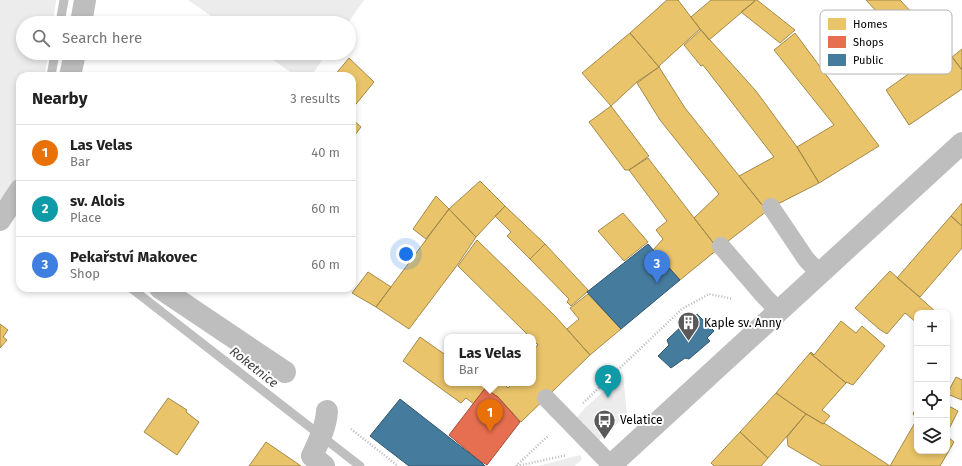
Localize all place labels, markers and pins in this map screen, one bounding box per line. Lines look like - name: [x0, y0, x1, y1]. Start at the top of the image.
- pin: 3: [644, 250, 670, 283]
- building icon: Kaple sv. Anny: [675, 310, 701, 343]
- place label: Kaple sv. Anny: [704, 316, 782, 330]
- pin: 2: [595, 365, 621, 398]
- pin: 1: [477, 399, 503, 432]
- bus stop icon: Velatice: [591, 407, 617, 440]
- place label: Velatice: [620, 413, 663, 427]

